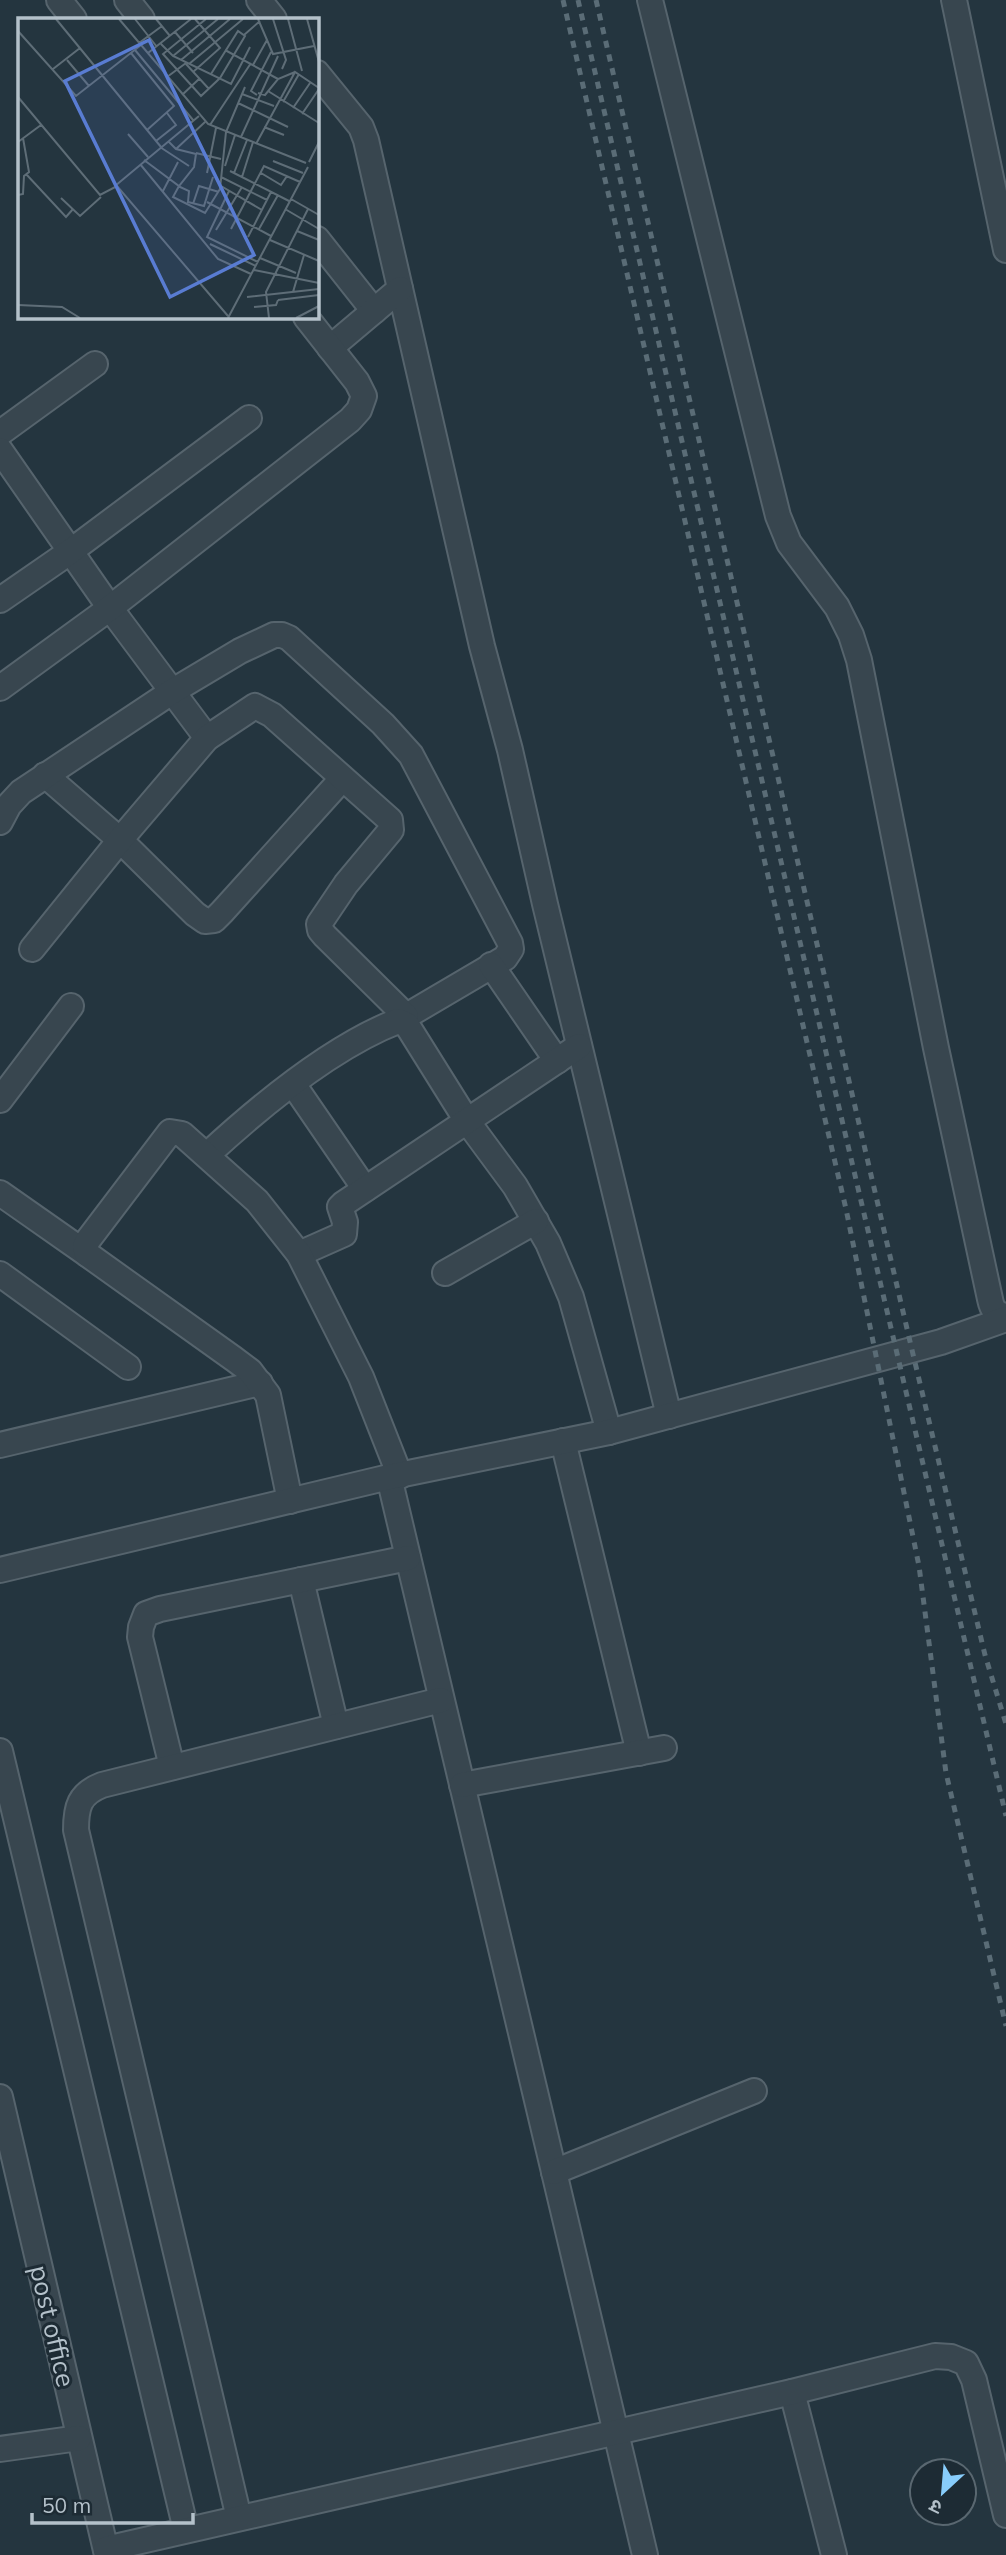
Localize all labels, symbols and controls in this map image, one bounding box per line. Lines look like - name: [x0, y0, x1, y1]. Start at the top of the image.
- inset map: [18, 18, 318, 318]
- street label: post office: [23, 2262, 83, 2390]
- north arrow: [908, 2457, 978, 2527]
- scale bar: [32, 2482, 192, 2526]
- text: 50 m: [42, 2492, 91, 2518]
- text: उ: [925, 2494, 946, 2521]

